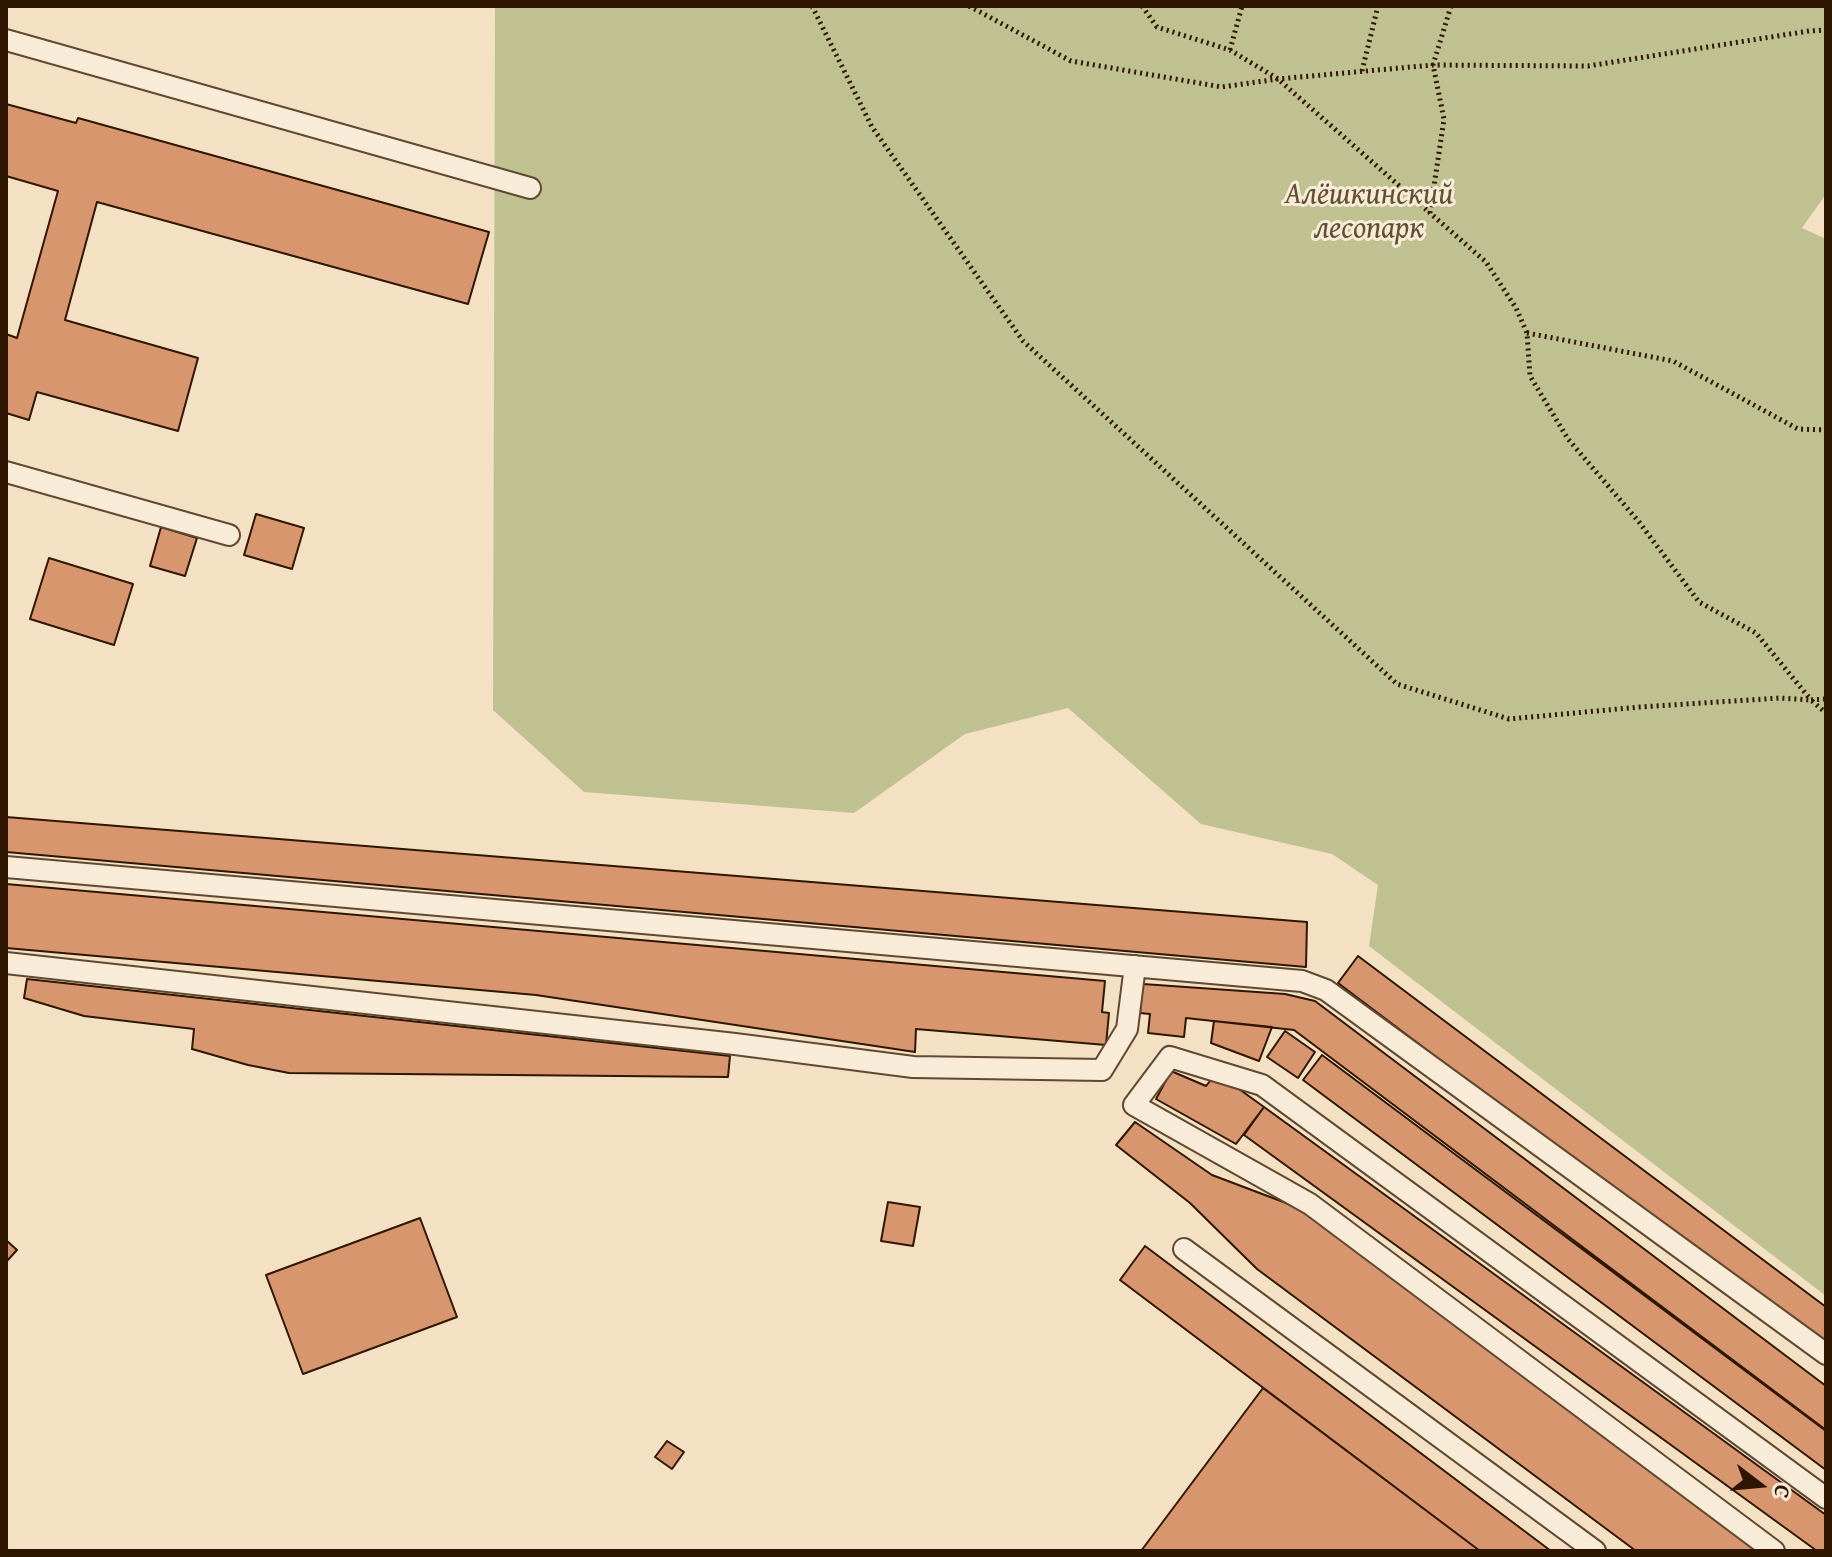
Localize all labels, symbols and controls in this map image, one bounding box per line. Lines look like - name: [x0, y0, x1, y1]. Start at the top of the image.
- park label: Алёшкинский лесопарк: [1284, 177, 1454, 248]
- north arrow: [1720, 1445, 1800, 1525]
- text: С: [1766, 1481, 1800, 1502]

